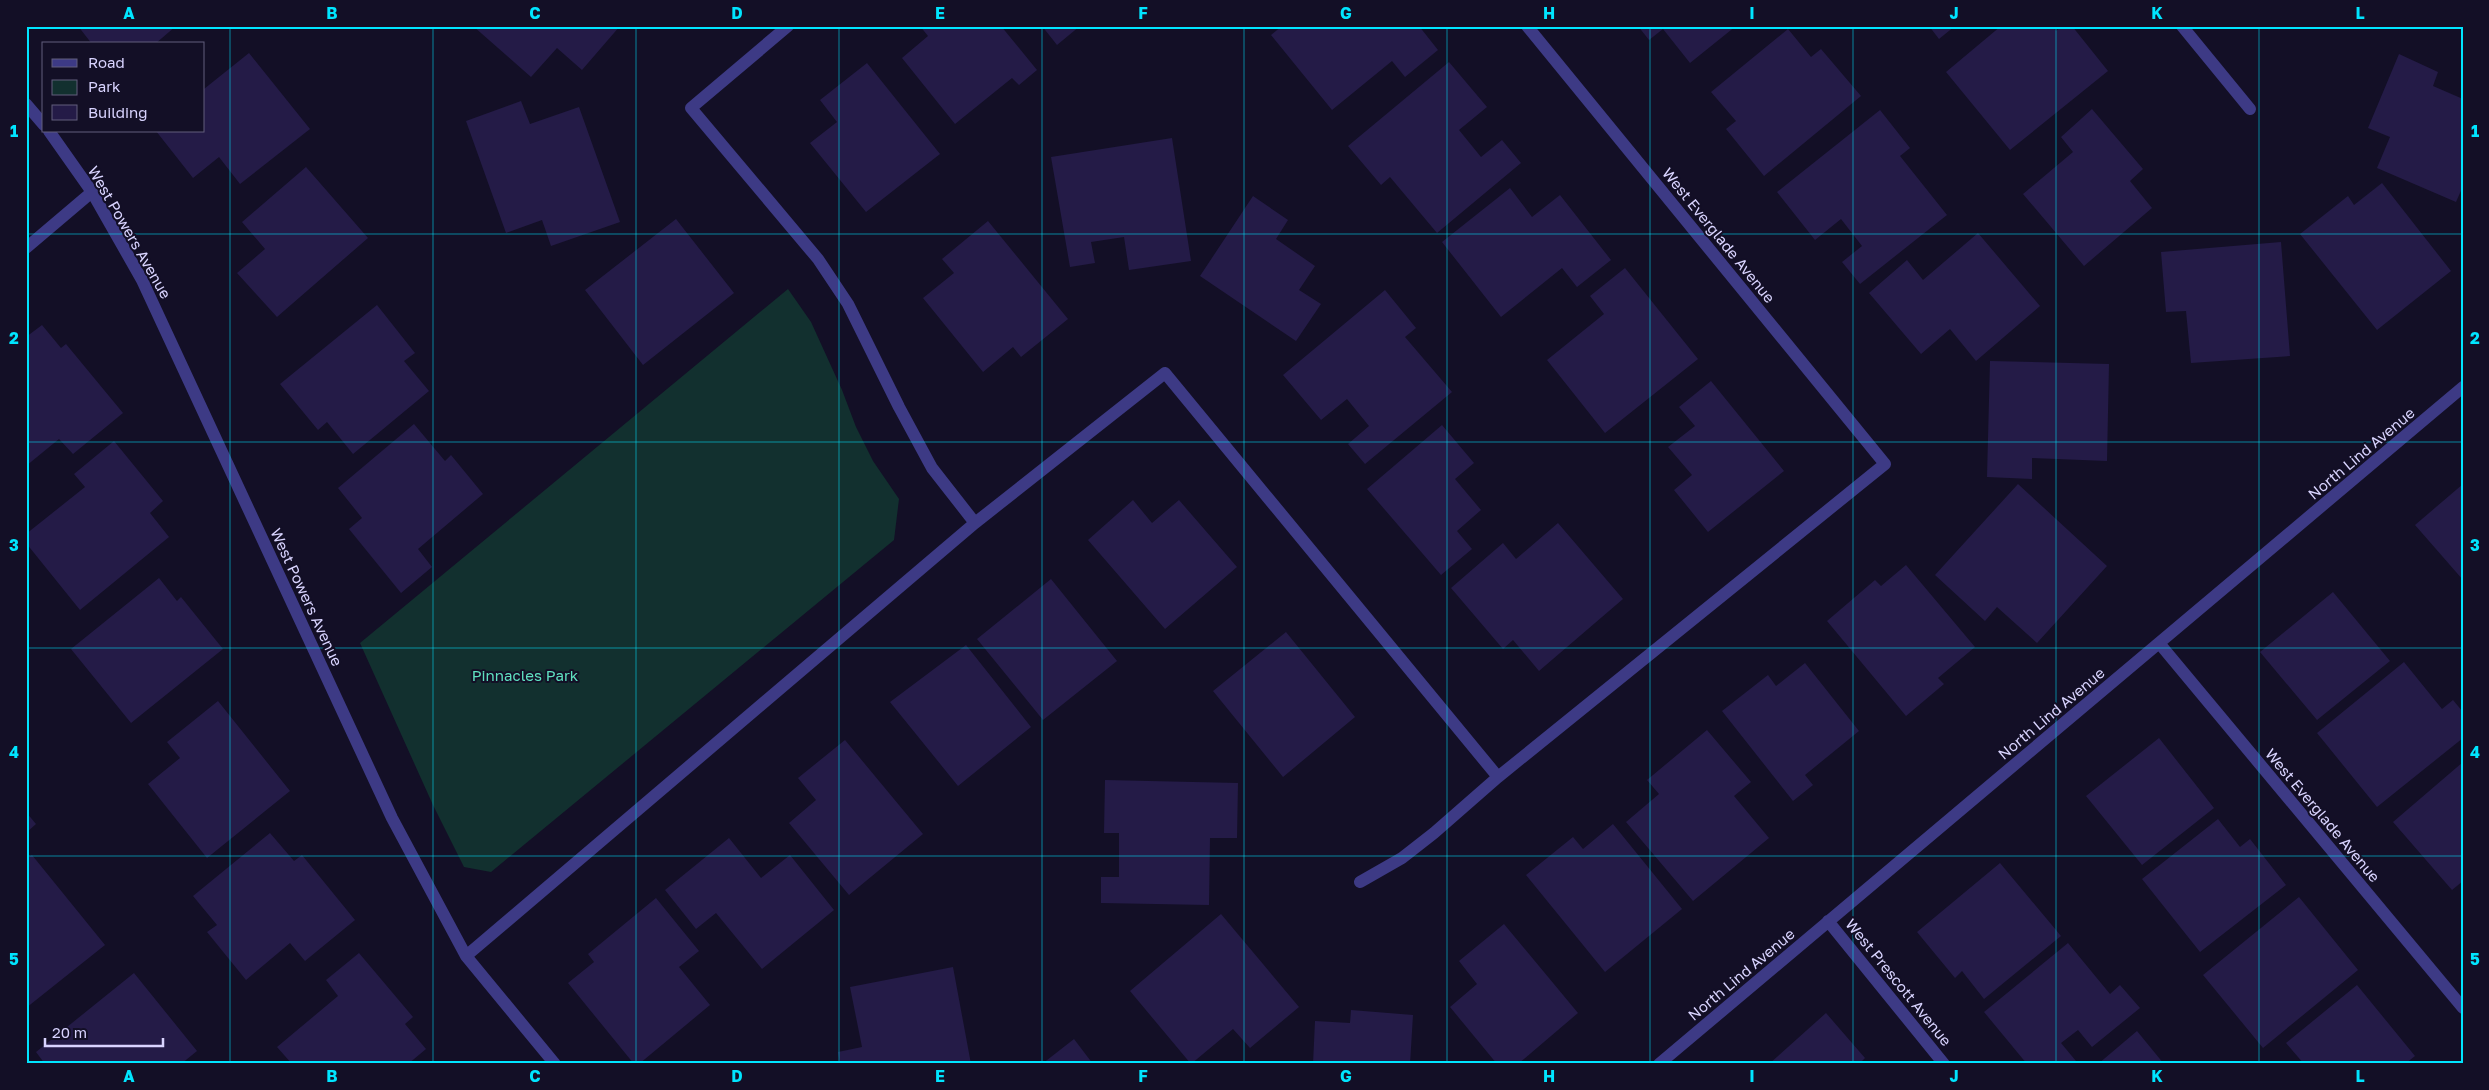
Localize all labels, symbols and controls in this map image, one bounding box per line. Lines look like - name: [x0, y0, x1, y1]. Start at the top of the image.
- text: A: [123, 3, 135, 23]
- text: B: [326, 3, 338, 23]
- text: C: [529, 3, 541, 23]
- text: D: [731, 3, 743, 23]
- text: E: [935, 3, 945, 23]
- text: F: [1138, 3, 1148, 23]
- text: G: [1340, 3, 1352, 23]
- text: H: [1543, 3, 1555, 23]
- text: I: [1749, 3, 1755, 23]
- text: J: [1949, 3, 1959, 23]
- text: K: [2151, 3, 2163, 23]
- text: L: [2355, 3, 2365, 23]
- legend: [42, 42, 205, 132]
- text: Road: [88, 53, 125, 71]
- text: Park: [88, 77, 121, 95]
- text: Building: [88, 103, 148, 121]
- text: 1: [10, 121, 18, 141]
- text: 1: [2471, 121, 2479, 141]
- street label: West Powers Avenue: [85, 163, 175, 302]
- street label: West Everglade Avenue: [1659, 164, 1779, 306]
- text: 2: [9, 328, 19, 348]
- text: 2: [2470, 328, 2480, 348]
- street label: North Lind Avenue: [2304, 403, 2418, 503]
- street label: West Powers Avenue: [267, 525, 347, 669]
- text: 3: [9, 535, 19, 555]
- text: 3: [2470, 535, 2480, 555]
- street label: North Lind Avenue: [1994, 663, 2108, 763]
- park label: Pinnacles Park: [472, 666, 579, 684]
- text: 4: [9, 742, 19, 762]
- text: 4: [2470, 742, 2480, 762]
- street label: West Everglade Avenue: [2262, 745, 2384, 886]
- street label: West Prescott Avenue: [1842, 915, 1956, 1049]
- street label: North Lind Avenue: [1684, 924, 1798, 1024]
- text: 5: [9, 949, 19, 969]
- text: 5: [2470, 949, 2480, 969]
- scale bar: [45, 1015, 162, 1047]
- text: 20 m: [52, 1023, 87, 1041]
- text: A: [123, 1066, 135, 1086]
- text: B: [326, 1066, 338, 1086]
- text: C: [529, 1066, 541, 1086]
- text: D: [731, 1066, 743, 1086]
- text: E: [935, 1066, 945, 1086]
- text: F: [1138, 1066, 1148, 1086]
- text: G: [1340, 1066, 1352, 1086]
- text: H: [1543, 1066, 1555, 1086]
- text: I: [1749, 1066, 1755, 1086]
- text: J: [1949, 1066, 1959, 1086]
- text: K: [2151, 1066, 2163, 1086]
- text: L: [2355, 1066, 2365, 1086]

